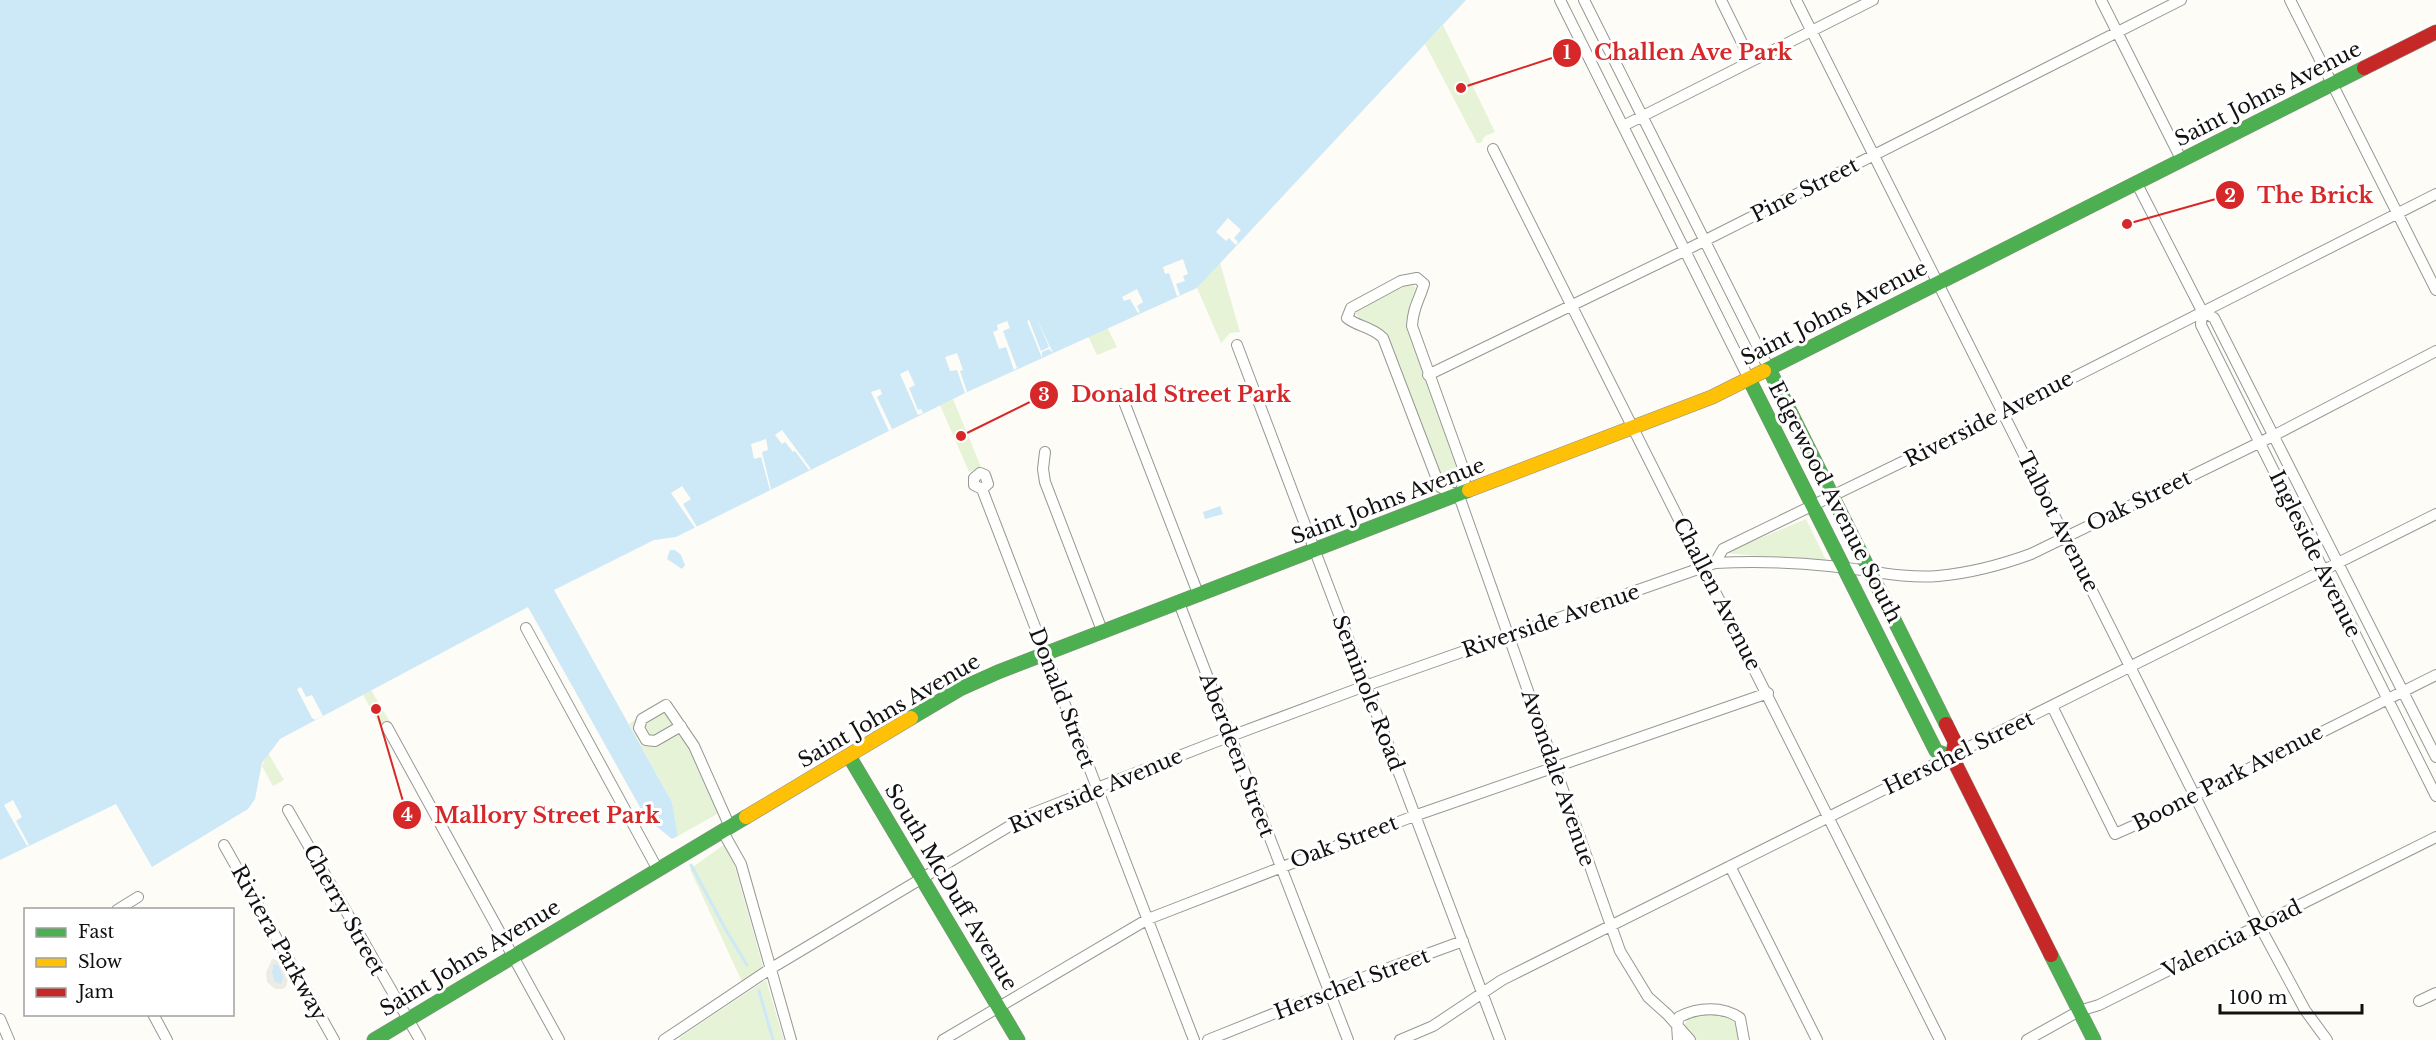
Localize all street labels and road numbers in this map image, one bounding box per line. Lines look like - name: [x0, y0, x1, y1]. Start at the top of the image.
- street label: Saint Johns Avenue: [2170, 36, 2366, 152]
- street label: Pine Street: [1747, 152, 1863, 228]
- street label: Saint Johns Avenue: [1736, 255, 1932, 371]
- street label: Riverside Avenue: [1900, 365, 2078, 473]
- street label: Edgewood Avenue South: [1763, 377, 1907, 627]
- street label: Talbot Avenue: [2012, 448, 2104, 596]
- street label: Saint Johns Avenue: [1287, 452, 1489, 550]
- street label: Oak Street: [2082, 464, 2196, 537]
- street label: Ingleside Avenue: [2263, 466, 2367, 642]
- street label: Challen Avenue: [1667, 513, 1767, 675]
- street label: Riverside Avenue: [1459, 578, 1643, 664]
- street label: Seminole Road: [1326, 612, 1410, 774]
- street label: Donald Street: [1023, 624, 1101, 772]
- street label: Saint Johns Avenue: [793, 648, 985, 774]
- street label: Aberdeen Street: [1193, 668, 1280, 841]
- street label: Avondale Avenue: [1515, 685, 1600, 870]
- street label: Herschel Street: [1879, 705, 2039, 801]
- street label: Boone Park Avenue: [2129, 719, 2327, 837]
- street label: Riverside Avenue: [1005, 743, 1187, 839]
- street label: South McDuff Avenue: [879, 779, 1023, 995]
- street label: Oak Street: [1286, 810, 1402, 874]
- street label: Cherry Street: [297, 840, 391, 980]
- street label: Riviera Parkway: [225, 861, 333, 1026]
- street label: Saint Johns Avenue: [375, 894, 565, 1022]
- street label: Valencia Road: [2157, 894, 2306, 984]
- street label: Herschel Street: [1271, 942, 1433, 1026]

